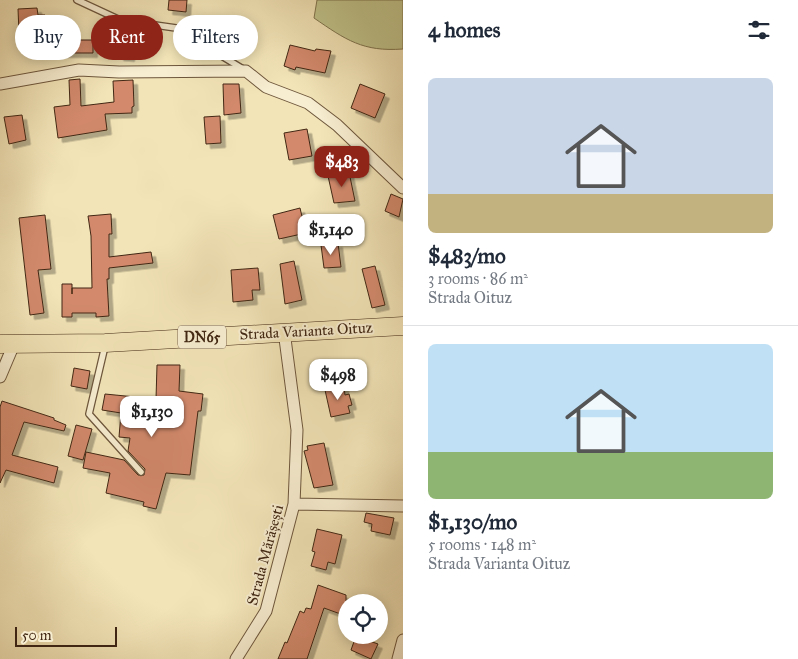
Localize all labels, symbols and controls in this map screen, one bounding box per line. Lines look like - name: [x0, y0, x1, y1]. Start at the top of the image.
- chip: Buy: [15, 15, 81, 60]
- chip: Rent: [91, 15, 163, 60]
- chip: Filters: [173, 15, 258, 60]
- icon: filters: [745, 16, 773, 44]
- text: 4 homes: [428, 17, 500, 43]
- icon: home: [556, 111, 646, 201]
- pin: $483: [312, 146, 372, 188]
- text: $483: [325, 152, 359, 171]
- pin: $1,140: [290, 214, 372, 256]
- text: $1,140: [309, 220, 353, 239]
- text: $483/mo: [428, 243, 506, 269]
- text: 3 rooms · 86 m²: [428, 269, 528, 288]
- text: Strada Oituz: [428, 288, 512, 307]
- street label: Strada Varianta Oituz: [239, 319, 373, 343]
- road number: DN65: [178, 326, 226, 348]
- pin: $498: [308, 358, 368, 401]
- text: $498: [320, 365, 356, 384]
- icon: home: [556, 376, 646, 466]
- pin: $1,130: [111, 396, 193, 438]
- text: $1,130: [131, 402, 173, 421]
- street label: Strada Mărășești: [243, 503, 287, 607]
- text: $1,130/mo: [428, 509, 517, 535]
- text: 5 rooms · 148 m²: [428, 535, 536, 554]
- text: Strada Varianta Oituz: [428, 554, 570, 573]
- map controls: [338, 594, 388, 644]
- button: locate: [338, 594, 388, 644]
- scale bar: [15, 624, 118, 647]
- text: 50 m: [22, 627, 51, 644]

